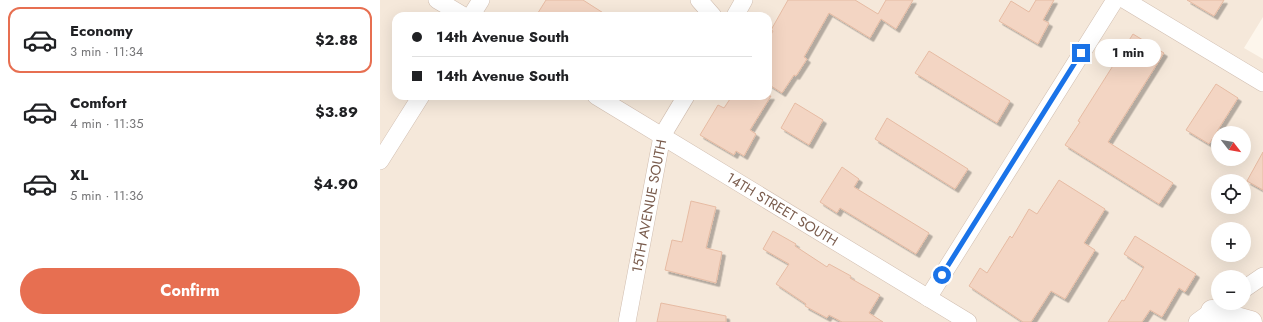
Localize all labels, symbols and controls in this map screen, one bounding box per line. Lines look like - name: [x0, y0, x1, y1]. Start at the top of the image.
- text: Economy: [70, 20, 133, 42]
- icon: car: [22, 22, 58, 58]
- text: 14th Avenue South: [436, 26, 569, 48]
- text: $2.88: [315, 29, 358, 51]
- callout: 1 min: [1095, 39, 1161, 67]
- text: 3 min · 11:34: [70, 42, 143, 61]
- text: 1 min: [1112, 43, 1144, 62]
- route end: [1072, 44, 1090, 62]
- text: 14th Avenue South: [436, 65, 569, 87]
- text: Comfort: [70, 92, 127, 114]
- icon: car: [22, 94, 58, 130]
- text: $3.89: [315, 101, 358, 123]
- text: 4 min · 11:35: [70, 114, 144, 133]
- north arrow: [1211, 126, 1251, 166]
- map controls: [1211, 126, 1251, 310]
- street label: 15TH AVENUE SOUTH: [626, 138, 671, 274]
- text: XL: [70, 164, 88, 186]
- icon: car: [22, 166, 58, 202]
- street label: 14TH STREET SOUTH: [723, 168, 842, 251]
- text: $4.90: [313, 173, 358, 195]
- button: locate: [1211, 174, 1251, 214]
- text: 5 min · 11:36: [70, 186, 143, 205]
- button: +: [1211, 222, 1251, 262]
- route start: [933, 266, 951, 284]
- button: Confirm: [20, 268, 360, 314]
- button: −: [1211, 270, 1251, 310]

